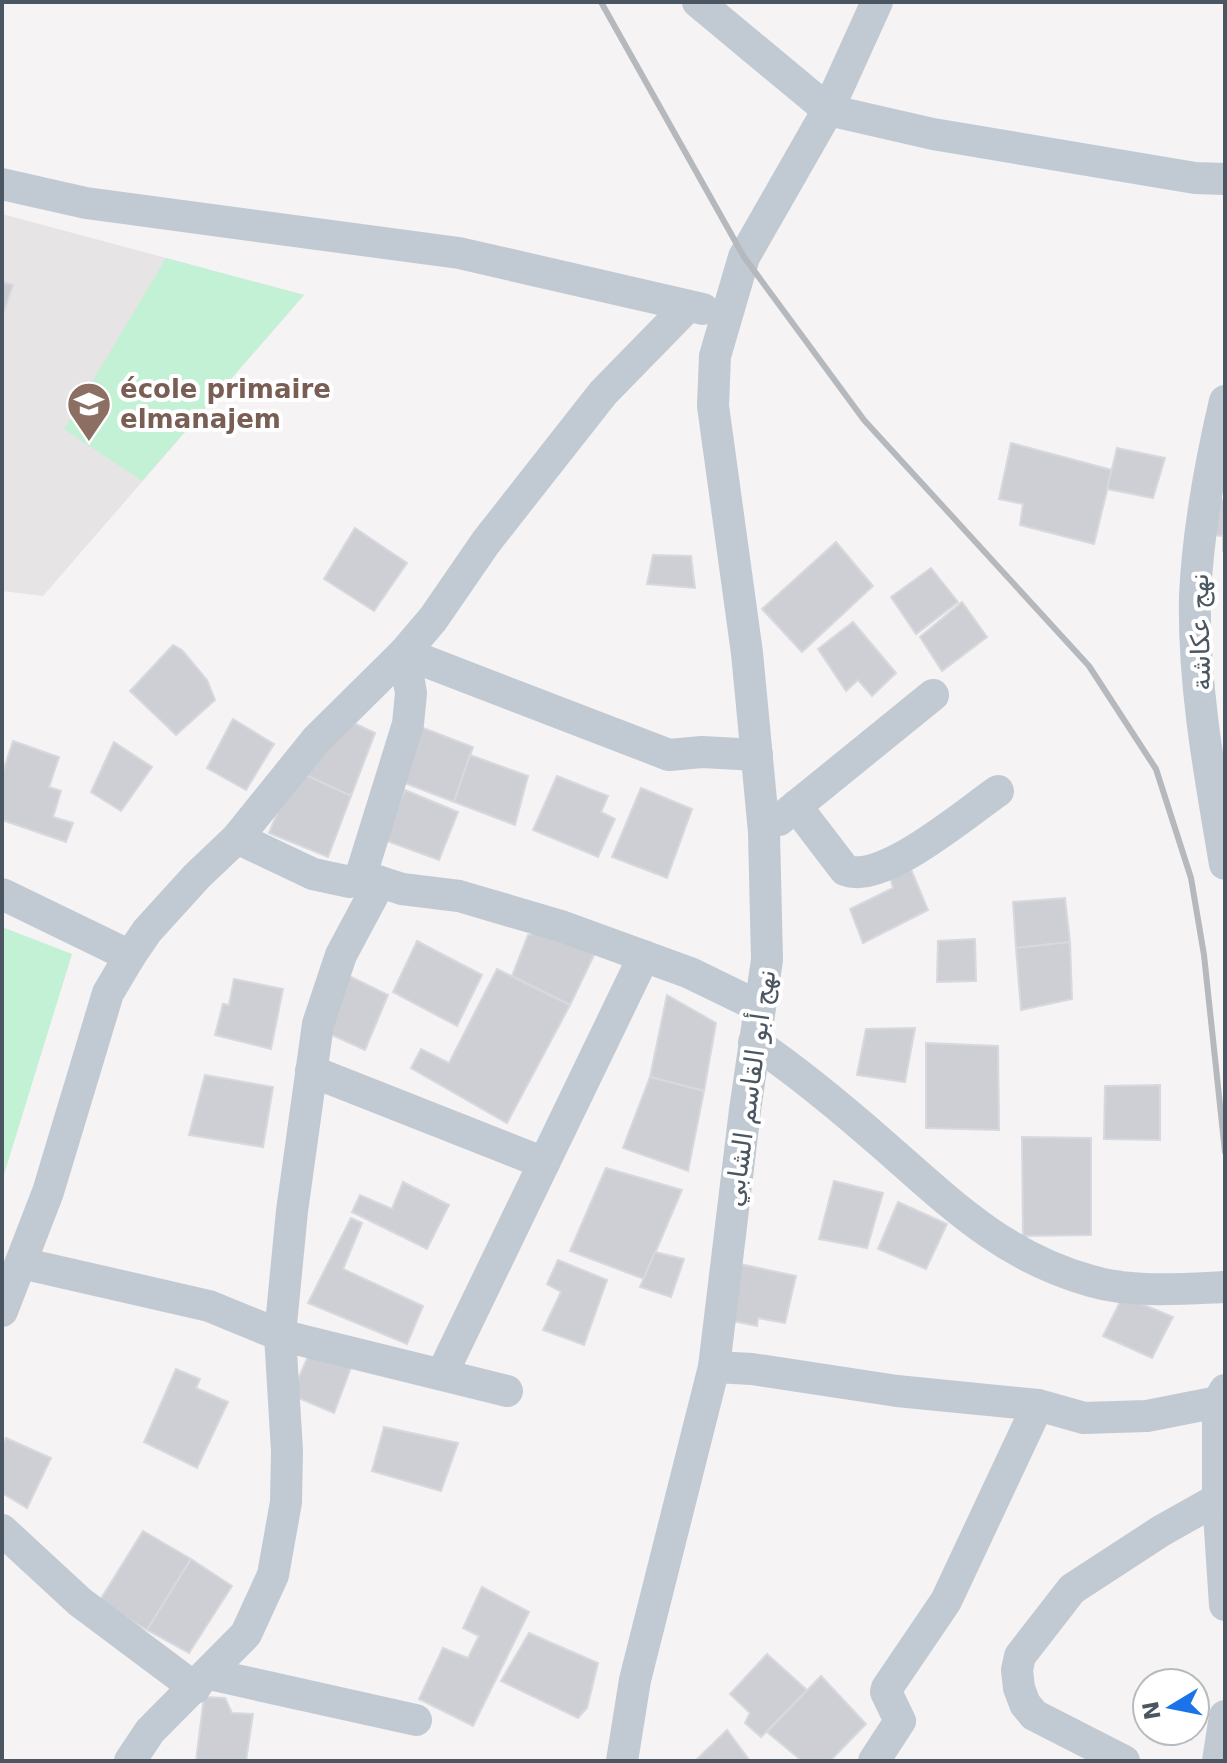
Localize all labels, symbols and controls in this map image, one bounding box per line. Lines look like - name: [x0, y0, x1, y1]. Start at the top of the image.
- place label: école primaire elmanajem: [120, 374, 331, 434]
- school or university icon: école primaire elmanajem: [65, 380, 113, 443]
- street label: نهج عكاشة: [1184, 573, 1217, 691]
- street label: نهج أبو القاسم الشابي: [716, 967, 782, 1209]
- north arrow: [1131, 1667, 1211, 1747]
- text: N: [1138, 1699, 1166, 1722]

